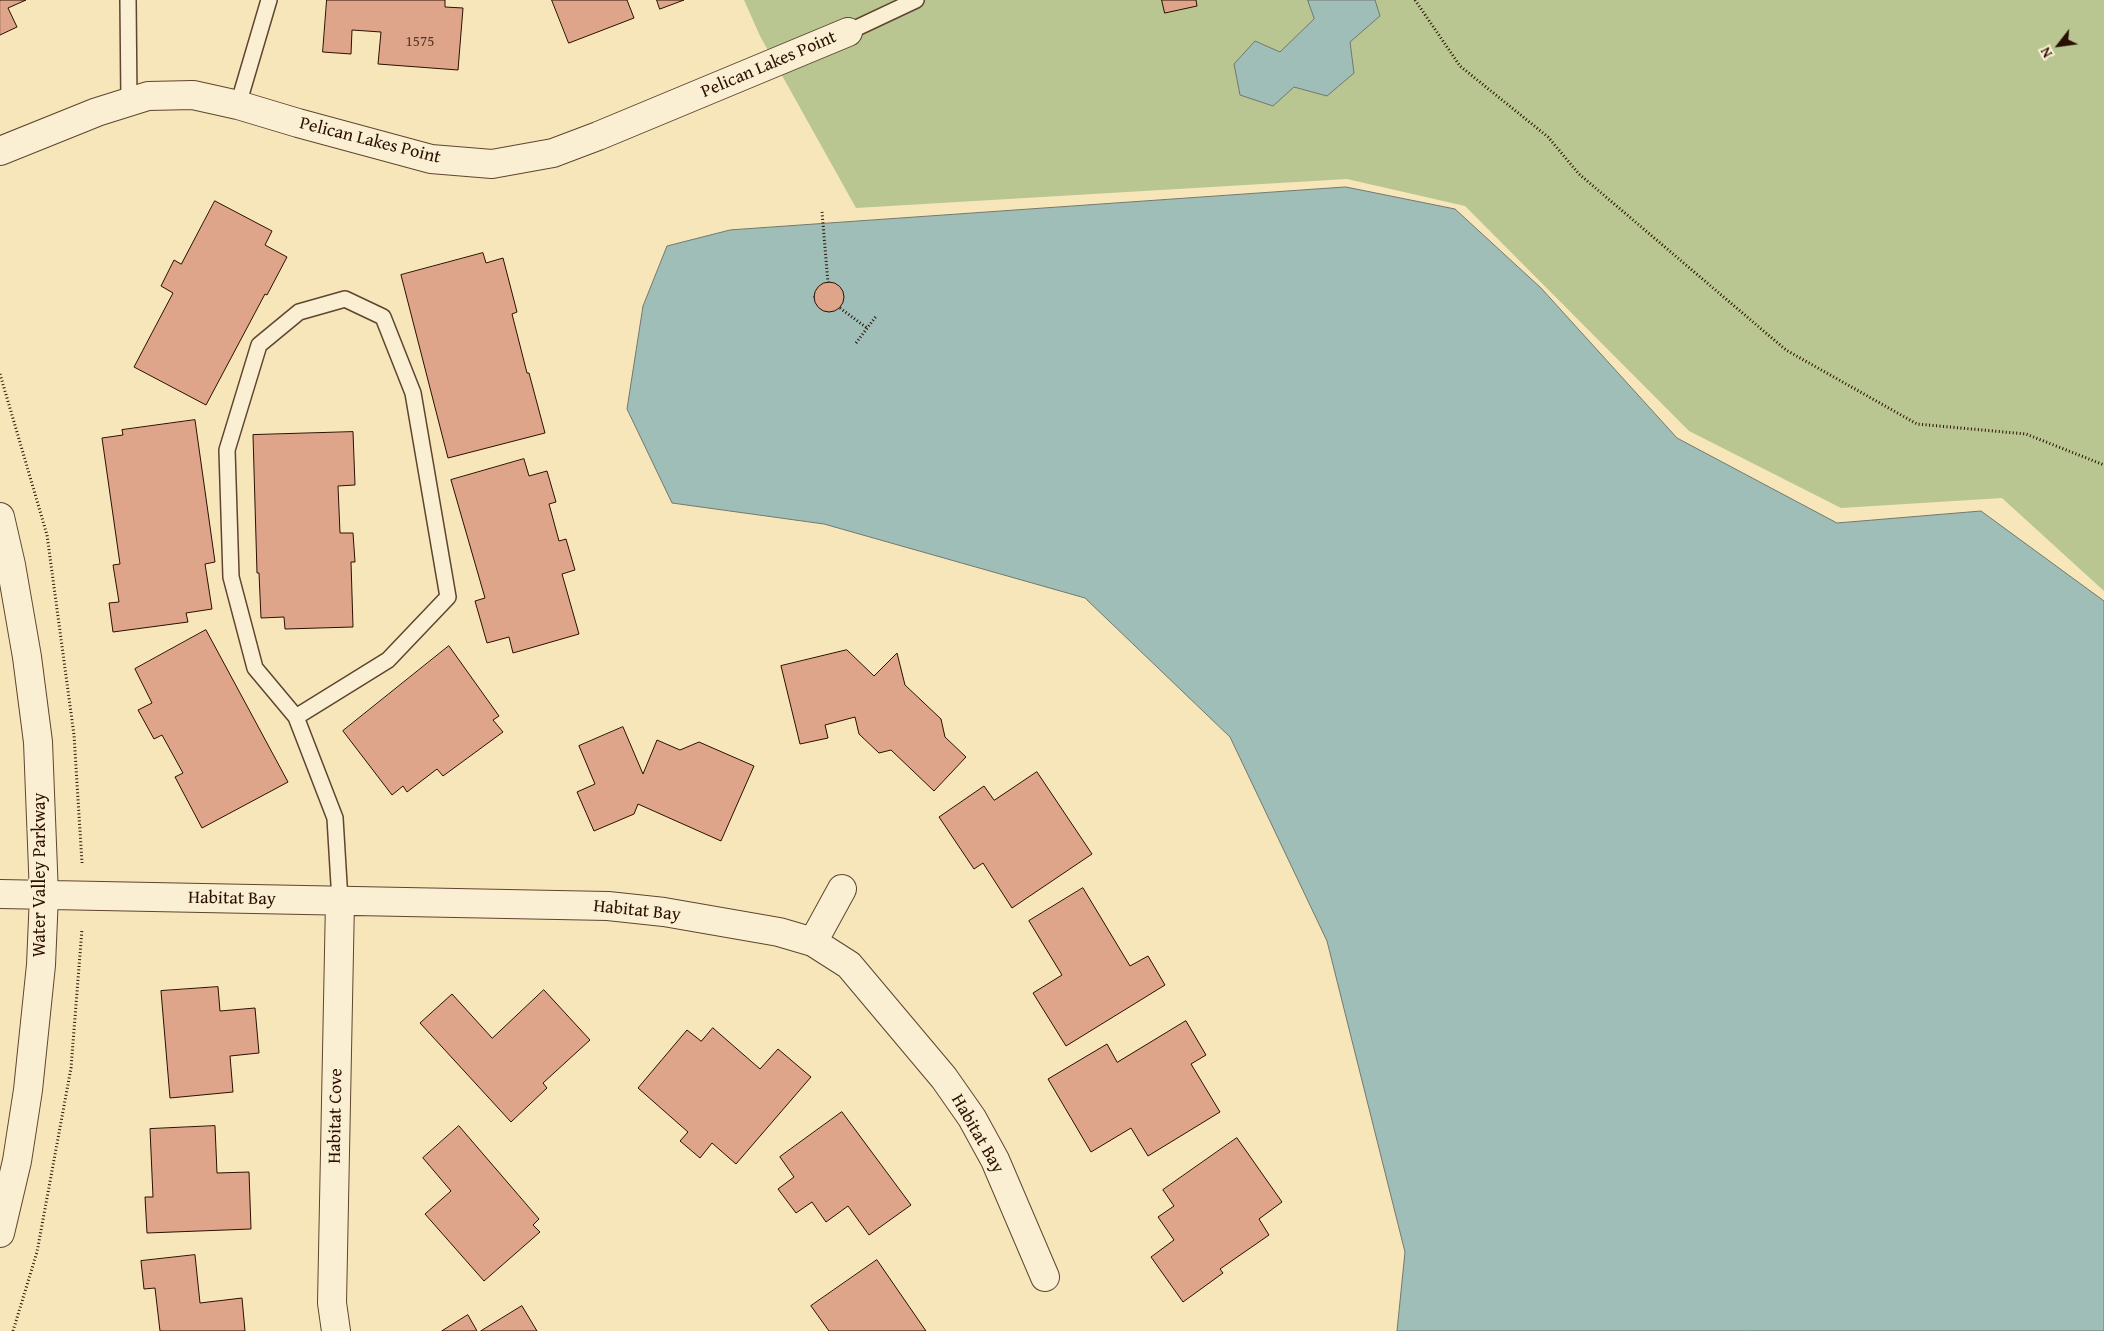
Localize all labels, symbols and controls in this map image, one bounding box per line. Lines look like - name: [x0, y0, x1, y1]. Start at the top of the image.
- north arrow: [2034, 20, 2084, 70]
- street label: Pelican Lakes Point: [698, 27, 840, 103]
- house number: 1575: [406, 33, 434, 51]
- text: N: [2035, 43, 2057, 62]
- street label: Pelican Lakes Point: [297, 113, 443, 169]
- street label: Water Valley Parkway: [29, 793, 51, 957]
- street label: Habitat Bay: [188, 887, 276, 911]
- street label: Habitat Bay: [592, 896, 682, 926]
- street label: Habitat Cove: [324, 1068, 348, 1164]
- street label: Habitat Bay: [946, 1091, 1008, 1177]

